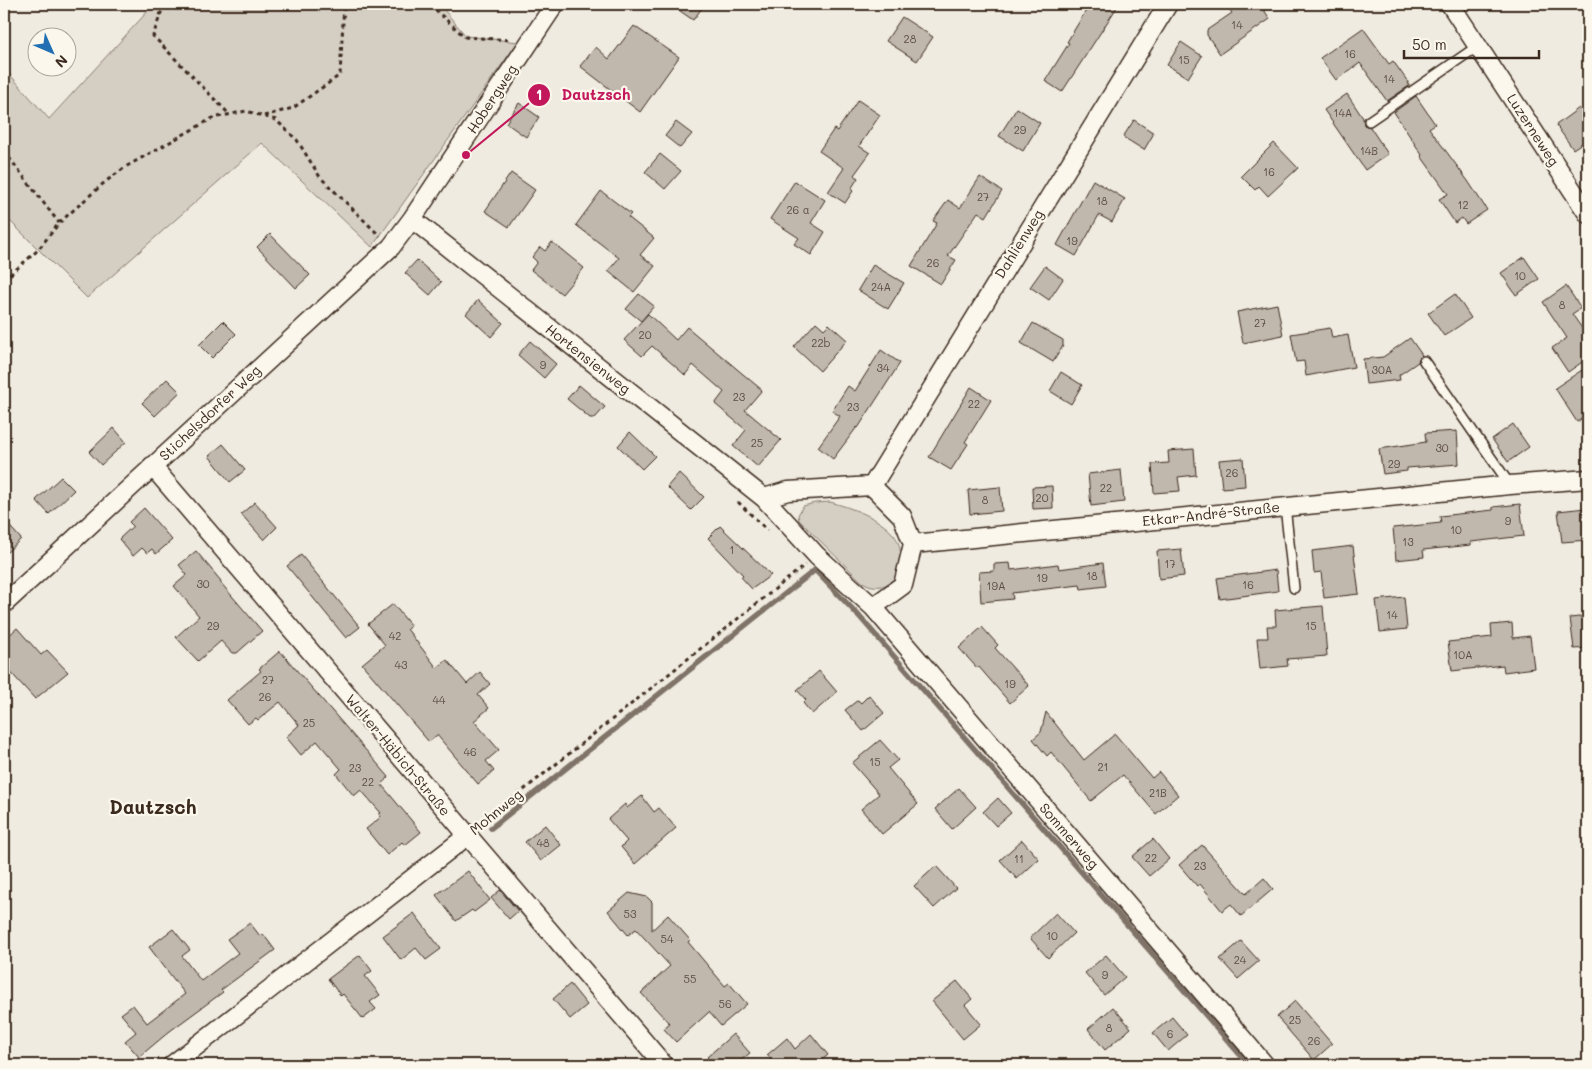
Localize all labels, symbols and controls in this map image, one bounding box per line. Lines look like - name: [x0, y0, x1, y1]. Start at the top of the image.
- house number: 14: [1231, 17, 1243, 32]
- north arrow: [28, 28, 78, 78]
- scale bar: [1404, 28, 1540, 60]
- house number: 28: [904, 31, 917, 46]
- text: 50 m: [1412, 34, 1447, 54]
- house number: 16: [1344, 46, 1356, 61]
- text: N: [51, 51, 72, 72]
- house number: 15: [1178, 52, 1190, 67]
- street label: Hobergweg: [462, 61, 521, 137]
- house number: 14: [1383, 71, 1395, 86]
- callout: Dautzsch: [526, 80, 640, 110]
- text: 1: [536, 84, 542, 104]
- text: Dautzsch: [562, 84, 631, 104]
- street label: Luzerneweg: [1503, 90, 1564, 170]
- house number: 14A: [1334, 105, 1353, 120]
- house number: 29: [1014, 122, 1027, 137]
- house number: 14B: [1360, 143, 1378, 158]
- house number: 16: [1263, 164, 1275, 179]
- house number: 27: [977, 189, 989, 204]
- house number: 18: [1096, 193, 1108, 208]
- house number: 12: [1457, 197, 1469, 212]
- house number: 26 a: [786, 202, 810, 217]
- street label: Dahlienweg: [990, 206, 1047, 282]
- house number: 19: [1066, 233, 1078, 248]
- house number: 26: [927, 255, 939, 270]
- house number: 10: [1514, 268, 1526, 283]
- house number: 24A: [871, 279, 891, 294]
- house number: 8: [1559, 297, 1566, 312]
- house number: 27: [1254, 315, 1266, 330]
- street label: Hortensienweg: [542, 319, 635, 398]
- house number: 20: [639, 327, 652, 342]
- house number: 22b: [811, 335, 831, 350]
- house number: 9: [540, 357, 547, 372]
- house number: 34: [877, 360, 890, 375]
- street label: Stichelsdorfer Weg: [155, 361, 265, 465]
- house number: 30A: [1372, 362, 1392, 377]
- house number: 23: [733, 389, 746, 404]
- house number: 22: [968, 396, 980, 411]
- house number: 23: [847, 399, 860, 414]
- house number: 25: [751, 435, 763, 450]
- house number: 30: [1435, 440, 1449, 455]
- house number: 29: [1388, 456, 1401, 471]
- house number: 26: [1226, 465, 1238, 480]
- house number: 22: [1100, 480, 1112, 495]
- house number: 20: [1036, 490, 1049, 505]
- house number: 8: [982, 492, 989, 507]
- street label: Etkar-André-Straße: [1141, 497, 1281, 530]
- house number: 9: [1505, 513, 1512, 528]
- house number: 10: [1450, 522, 1462, 537]
- house number: 13: [1402, 534, 1414, 549]
- house number: 1: [730, 542, 734, 557]
- house number: 17: [1164, 556, 1176, 571]
- house number: 18: [1086, 568, 1098, 583]
- house number: 19: [1036, 570, 1048, 585]
- house number: 30: [196, 576, 210, 591]
- house number: 16: [1242, 577, 1254, 592]
- house number: 19A: [986, 578, 1006, 593]
- house number: 14: [1386, 607, 1398, 622]
- house number: 29: [207, 618, 220, 633]
- house number: 15: [1305, 618, 1317, 633]
- house number: 42: [389, 628, 401, 643]
- house number: 10A: [1453, 647, 1473, 662]
- house number: 43: [395, 657, 408, 672]
- house number: 27: [262, 672, 274, 687]
- house number: 19: [1004, 676, 1016, 691]
- house number: 26: [259, 689, 271, 704]
- street label: Walter-Häbich-Straße: [342, 690, 455, 820]
- house number: 44: [433, 692, 446, 707]
- house number: 25: [303, 715, 315, 730]
- house number: 46: [463, 744, 477, 759]
- house number: 15: [869, 754, 881, 769]
- house number: 21: [1097, 759, 1109, 774]
- house number: 23: [349, 760, 362, 775]
- house number: 22: [362, 774, 374, 789]
- street label: Mohnweg: [465, 784, 526, 839]
- house number: 21B: [1149, 785, 1167, 800]
- district label: Dautzsch: [109, 794, 197, 819]
- street label: Sommerweg: [1035, 799, 1103, 873]
- house number: 48: [536, 835, 550, 850]
- house number: 22: [1145, 850, 1157, 865]
- house number: 11: [1014, 851, 1024, 866]
- house number: 23: [1194, 858, 1207, 873]
- house number: 53: [624, 906, 637, 921]
- house number: 10: [1046, 928, 1058, 943]
- house number: 54: [661, 931, 674, 946]
- house number: 24: [1234, 952, 1247, 967]
- house number: 9: [1102, 967, 1109, 982]
- house number: 55: [684, 971, 696, 986]
- house number: 56: [718, 996, 732, 1011]
- house number: 25: [1289, 1012, 1301, 1027]
- house number: 8: [1106, 1020, 1113, 1035]
- house number: 6: [1167, 1026, 1173, 1041]
- house number: 26: [1308, 1033, 1320, 1048]

